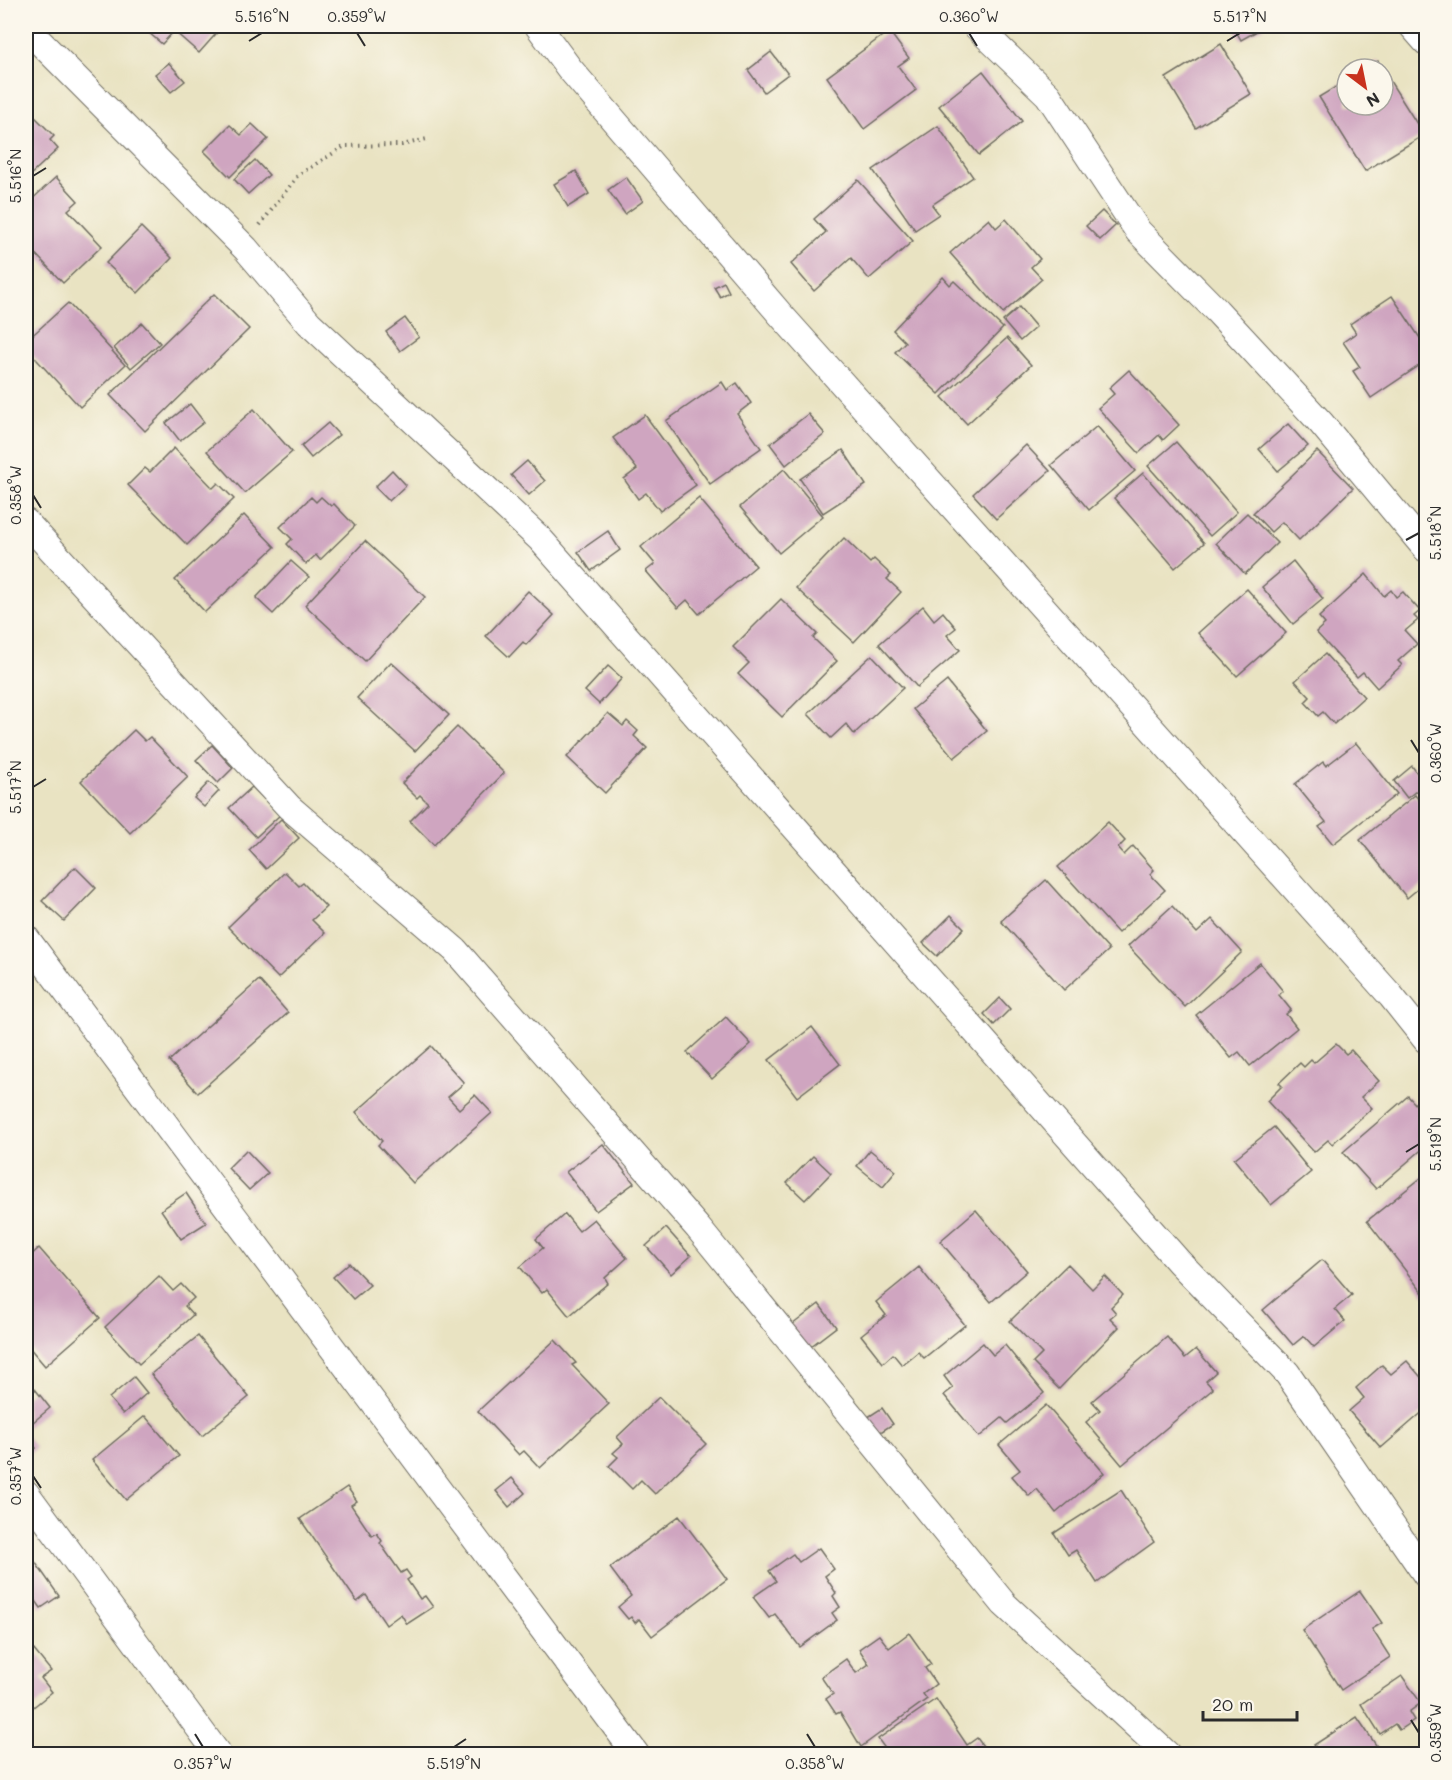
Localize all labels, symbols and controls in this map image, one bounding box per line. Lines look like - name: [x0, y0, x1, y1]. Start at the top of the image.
- text: 5.516°N: [235, 6, 289, 26]
- text: 0.359°W: [327, 6, 387, 26]
- text: 0.360°W: [939, 6, 999, 26]
- text: 5.517°N: [1213, 6, 1267, 26]
- north arrow: [1335, 57, 1395, 117]
- text: N: [1362, 88, 1384, 112]
- text: 5.516°N: [5, 149, 25, 203]
- text: 0.358°W: [5, 465, 25, 525]
- text: 5.518°N: [1425, 506, 1445, 560]
- text: 0.360°W: [1425, 723, 1445, 783]
- text: 5.517°N: [5, 760, 25, 814]
- text: 5.519°N: [1425, 1117, 1445, 1171]
- text: 0.357°W: [5, 1447, 25, 1505]
- scale bar: [1203, 1684, 1298, 1722]
- text: 20 m: [1212, 1692, 1253, 1716]
- text: 0.359°W: [1425, 1703, 1445, 1763]
- text: 0.357°W: [174, 1753, 232, 1773]
- text: 5.519°N: [427, 1753, 481, 1773]
- text: 0.358°W: [785, 1753, 845, 1773]

